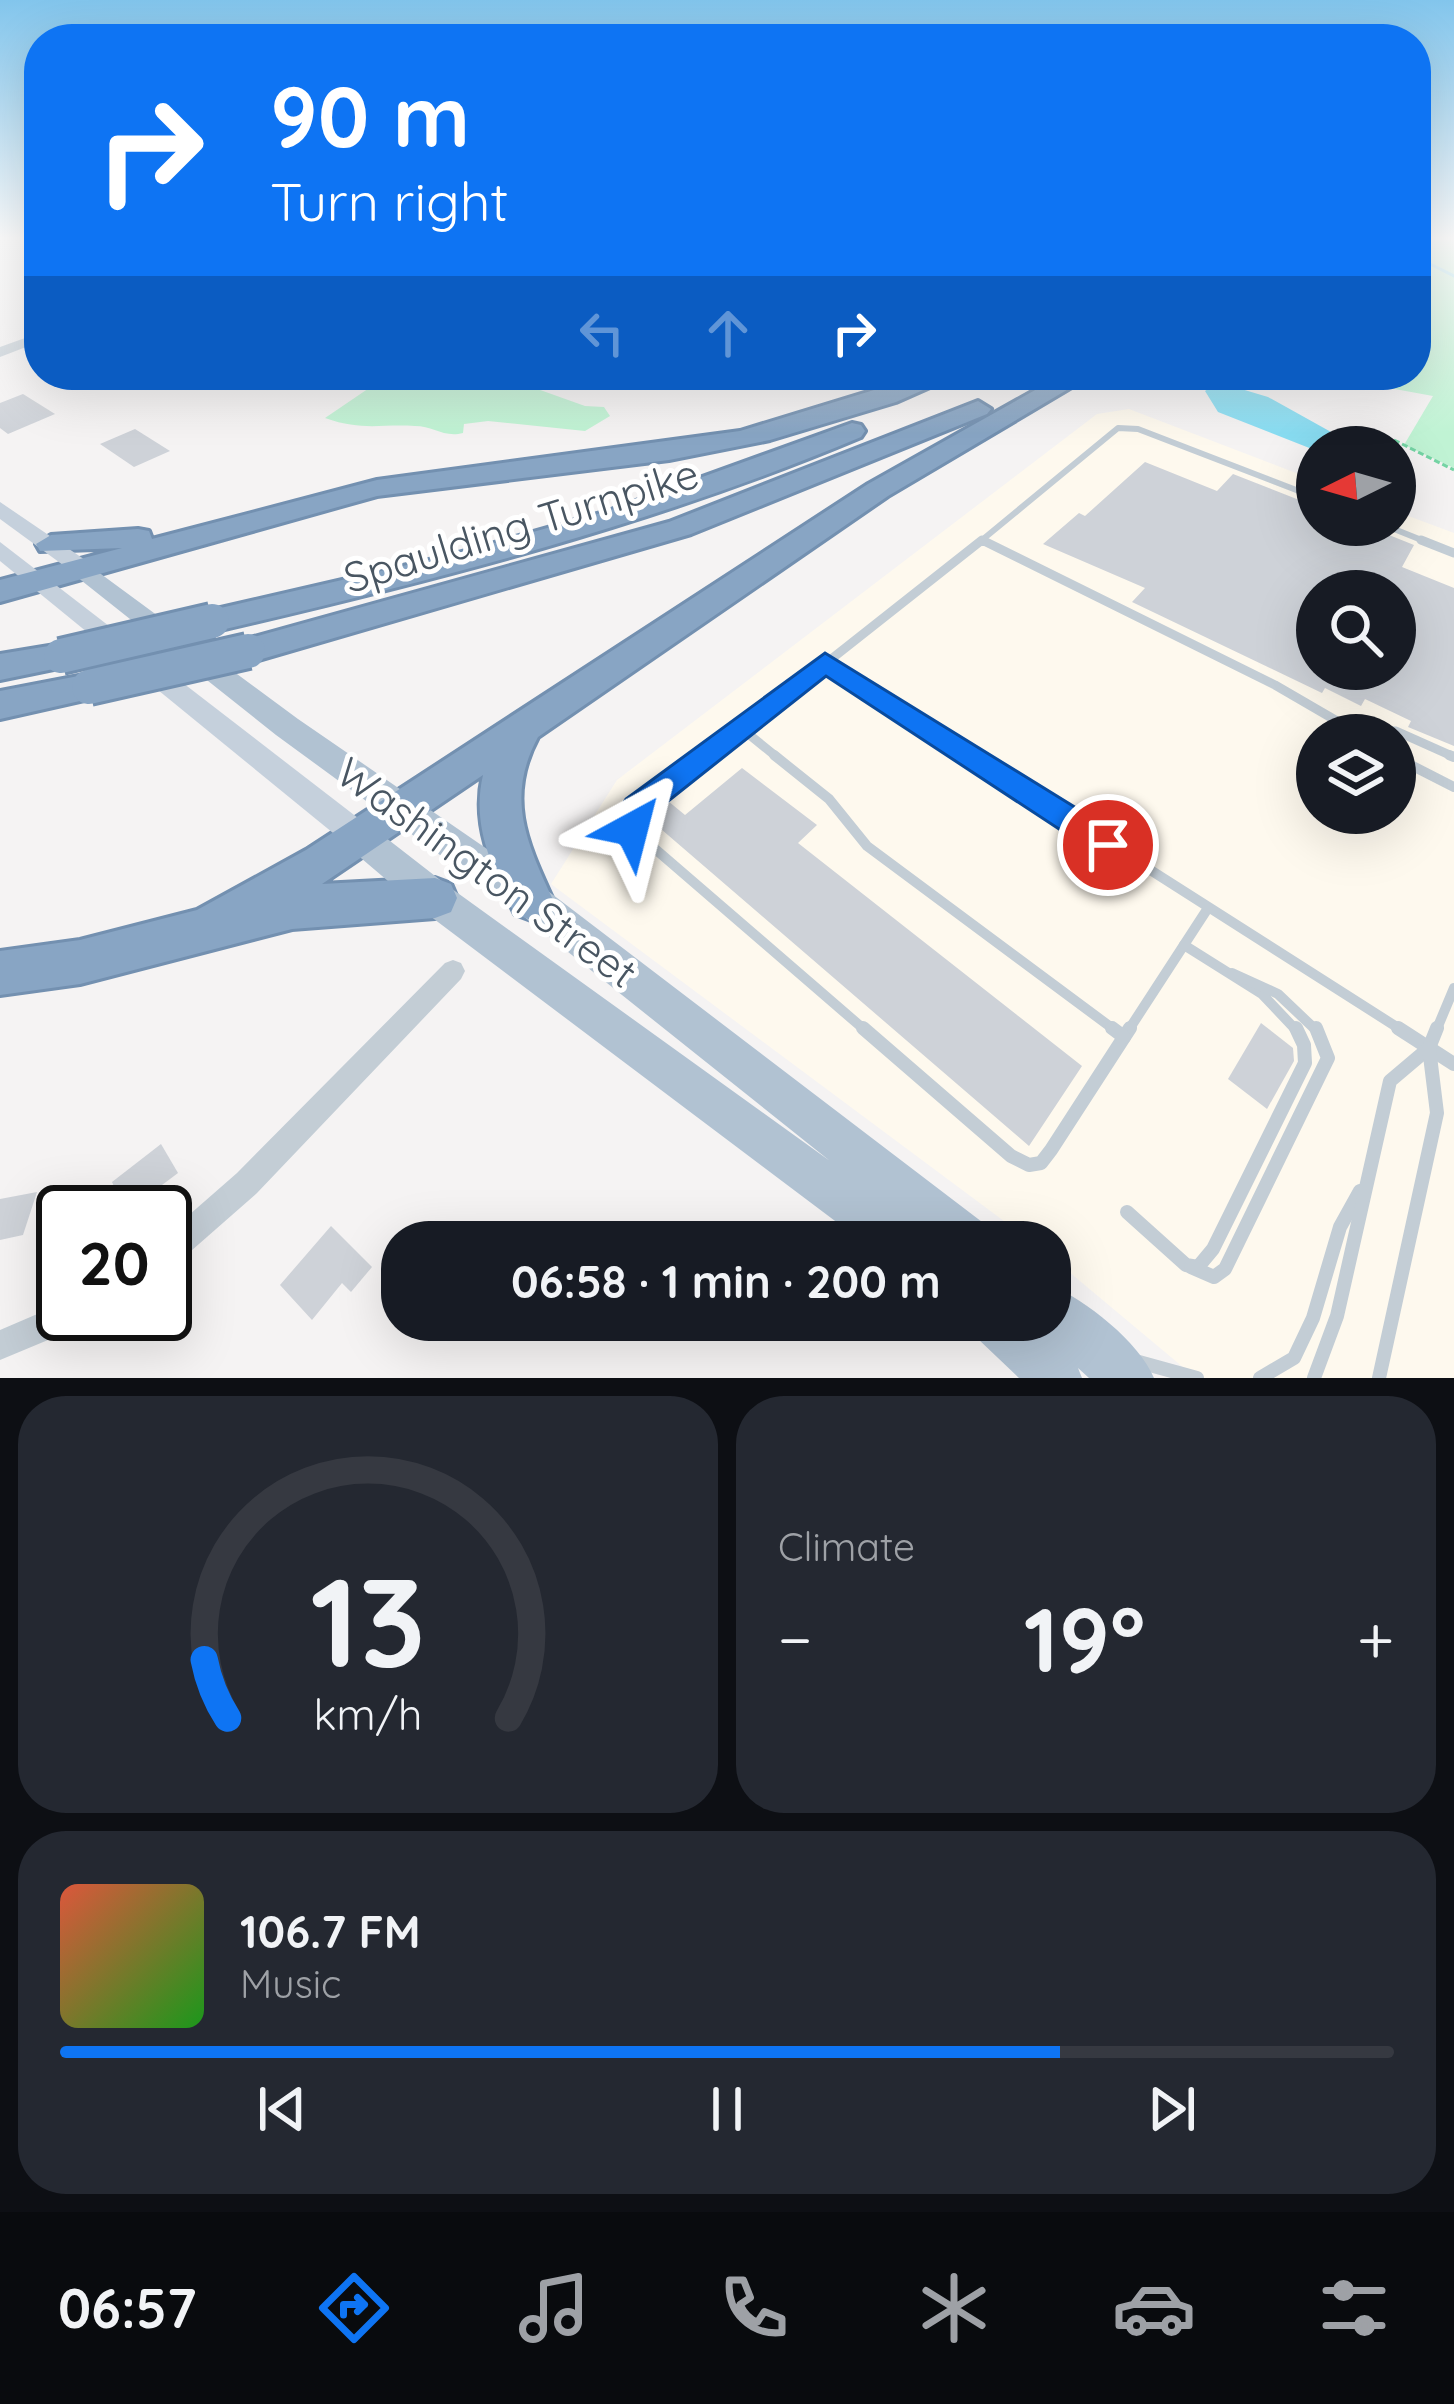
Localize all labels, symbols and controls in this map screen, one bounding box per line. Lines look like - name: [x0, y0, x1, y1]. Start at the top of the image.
- text: 90 m: [270, 63, 470, 168]
- icon: right: [72, 72, 228, 228]
- text: Turn right: [270, 167, 509, 235]
- icon: left: [569, 300, 635, 366]
- icon: ahead: [695, 300, 761, 366]
- icon: right: [821, 300, 887, 366]
- north arrow: [1296, 426, 1416, 546]
- map controls: [1296, 426, 1416, 834]
- street label: Spaulding Turnpike: [337, 446, 705, 604]
- button: search: [1296, 570, 1416, 690]
- button: layers: [1296, 714, 1416, 834]
- street label: Washington Street: [326, 745, 648, 999]
- position arrow: [569, 766, 695, 892]
- pin: [1057, 794, 1159, 896]
- icon: arrive: [1075, 812, 1141, 878]
- speed limit sign: 20: [36, 1185, 192, 1341]
- text: 06:58 · 1 min · 200 m: [511, 1253, 941, 1309]
- text: Climate: [778, 1522, 915, 1571]
- text: 13: [310, 1542, 426, 1698]
- text: 19°: [1024, 1582, 1145, 1695]
- text: −: [778, 1597, 812, 1680]
- text: +: [1357, 1597, 1394, 1680]
- text: km/h: [314, 1686, 422, 1740]
- text: 106.7 FM: [240, 1903, 421, 1959]
- text: Music: [240, 1959, 341, 2008]
- icon: previous: [249, 2076, 315, 2142]
- icon: pause: [694, 2076, 760, 2142]
- icon: next: [1139, 2076, 1205, 2142]
- icon: directions: [312, 2266, 396, 2350]
- icon: music: [512, 2266, 596, 2350]
- icon: phone: [712, 2266, 796, 2350]
- icon: climate: [912, 2266, 996, 2350]
- icon: car: [1112, 2266, 1196, 2350]
- icon: filters: [1312, 2266, 1396, 2350]
- text: 06:57: [58, 2274, 196, 2342]

